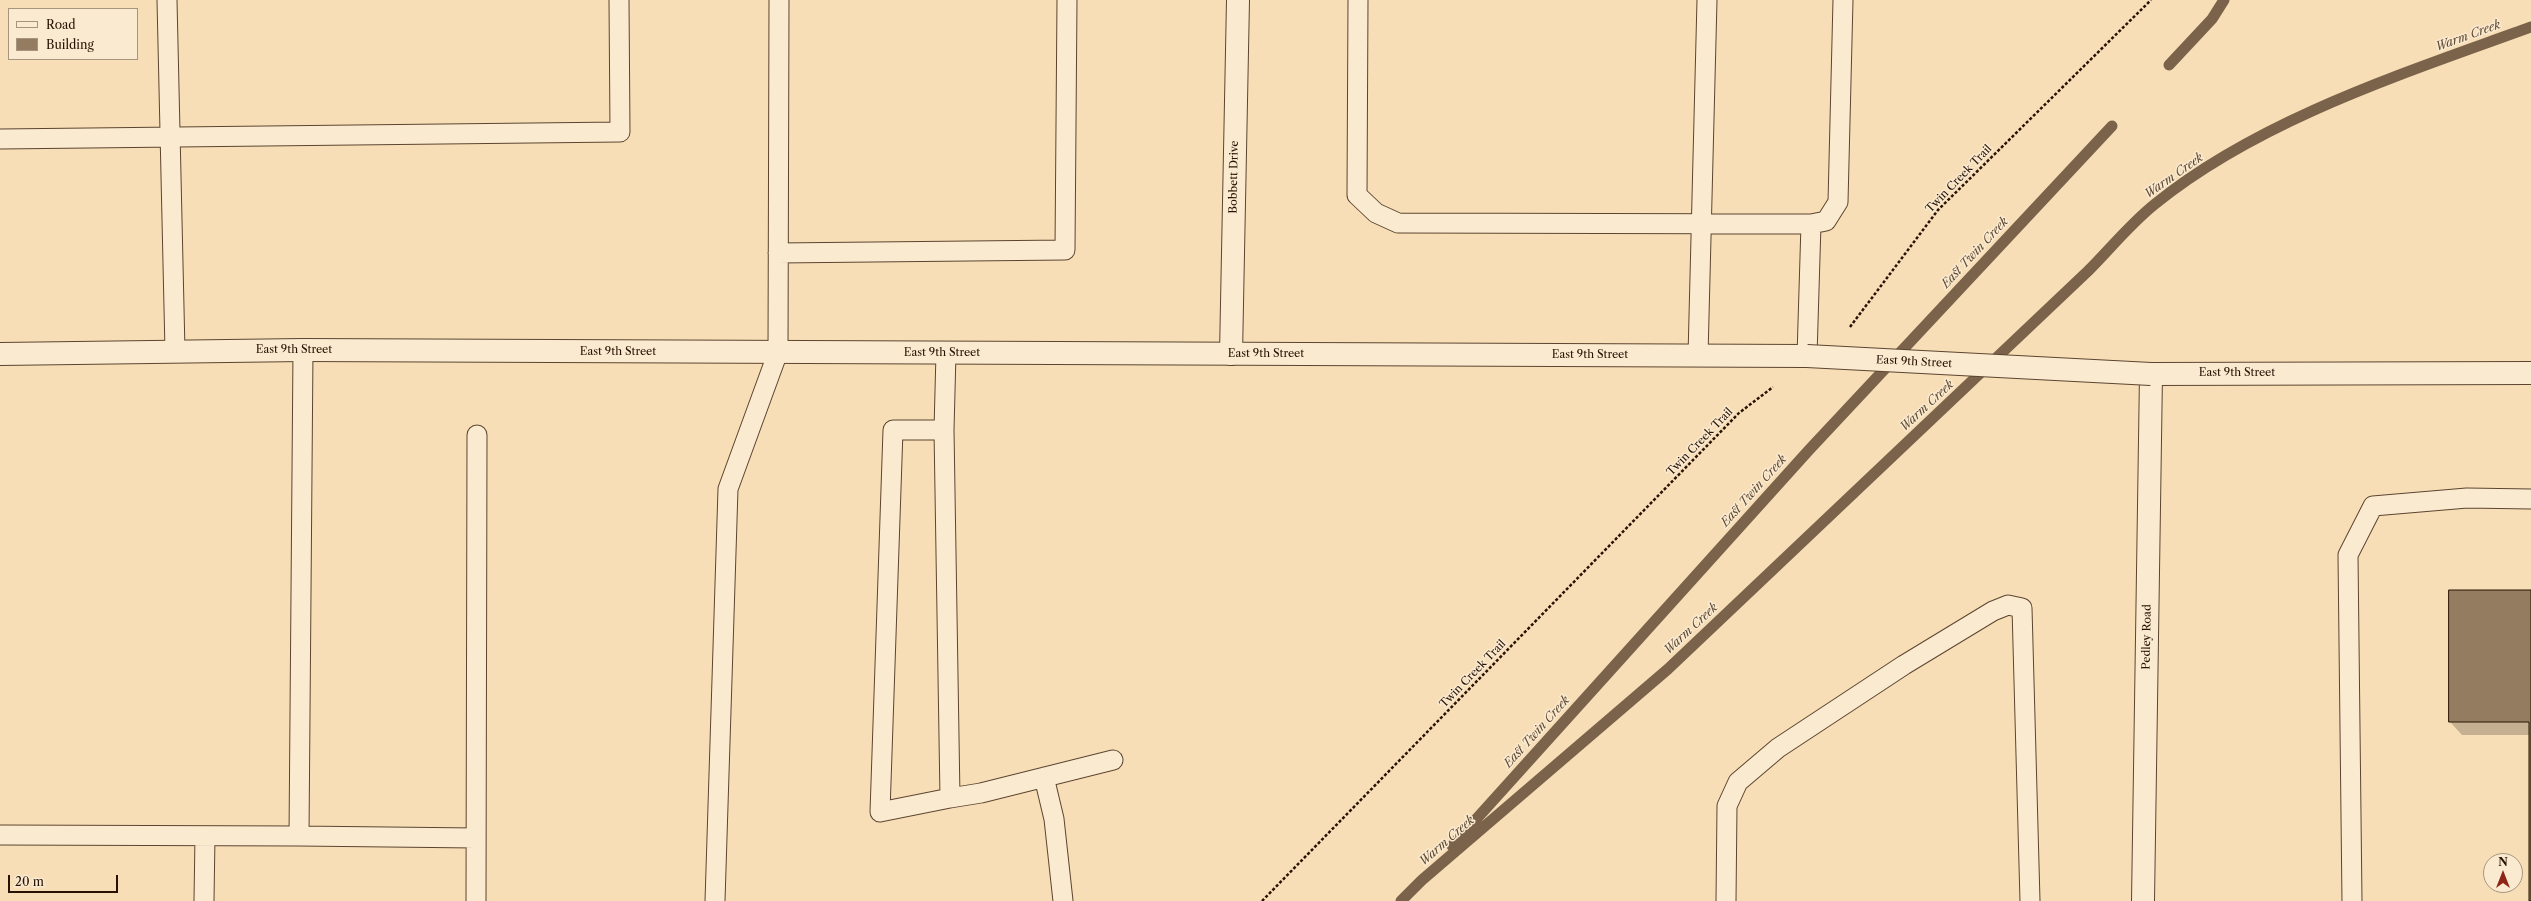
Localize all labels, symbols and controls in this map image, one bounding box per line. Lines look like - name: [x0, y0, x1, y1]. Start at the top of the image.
- legend: [8, 8, 138, 60]
- text: Road: [46, 17, 76, 32]
- water label: Warm Creek: [2433, 18, 2503, 54]
- text: Building: [46, 37, 94, 52]
- street label: Bobbett Drive: [1227, 140, 1241, 214]
- street label: Twin Creek Trail: [1923, 142, 1995, 216]
- water label: Warm Creek: [2142, 151, 2206, 201]
- water label: East Twin Creek: [1939, 215, 2011, 291]
- street label: East 9th Street: [256, 343, 332, 357]
- street label: East 9th Street: [580, 345, 656, 359]
- street label: East 9th Street: [904, 346, 980, 360]
- street label: East 9th Street: [1228, 347, 1304, 361]
- street label: East 9th Street: [1552, 348, 1628, 362]
- street label: East 9th Street: [1876, 353, 1952, 371]
- street label: East 9th Street: [2199, 366, 2275, 380]
- water label: Warm Creek: [1897, 377, 1957, 435]
- street label: Twin Creek Trail: [1664, 405, 1736, 479]
- water label: East Twin Creek: [1718, 452, 1790, 530]
- water label: Warm Creek: [1661, 600, 1721, 658]
- street label: Pedley Road: [2140, 604, 2154, 670]
- street label: Twin Creek Trail: [1437, 637, 1509, 711]
- water label: East Twin Creek: [1501, 693, 1573, 771]
- water label: Warm Creek: [1417, 813, 1477, 869]
- north arrow: [2483, 853, 2523, 893]
- text: N: [2498, 855, 2508, 869]
- scale bar: [10, 867, 120, 893]
- text: 20 m: [15, 874, 44, 889]

